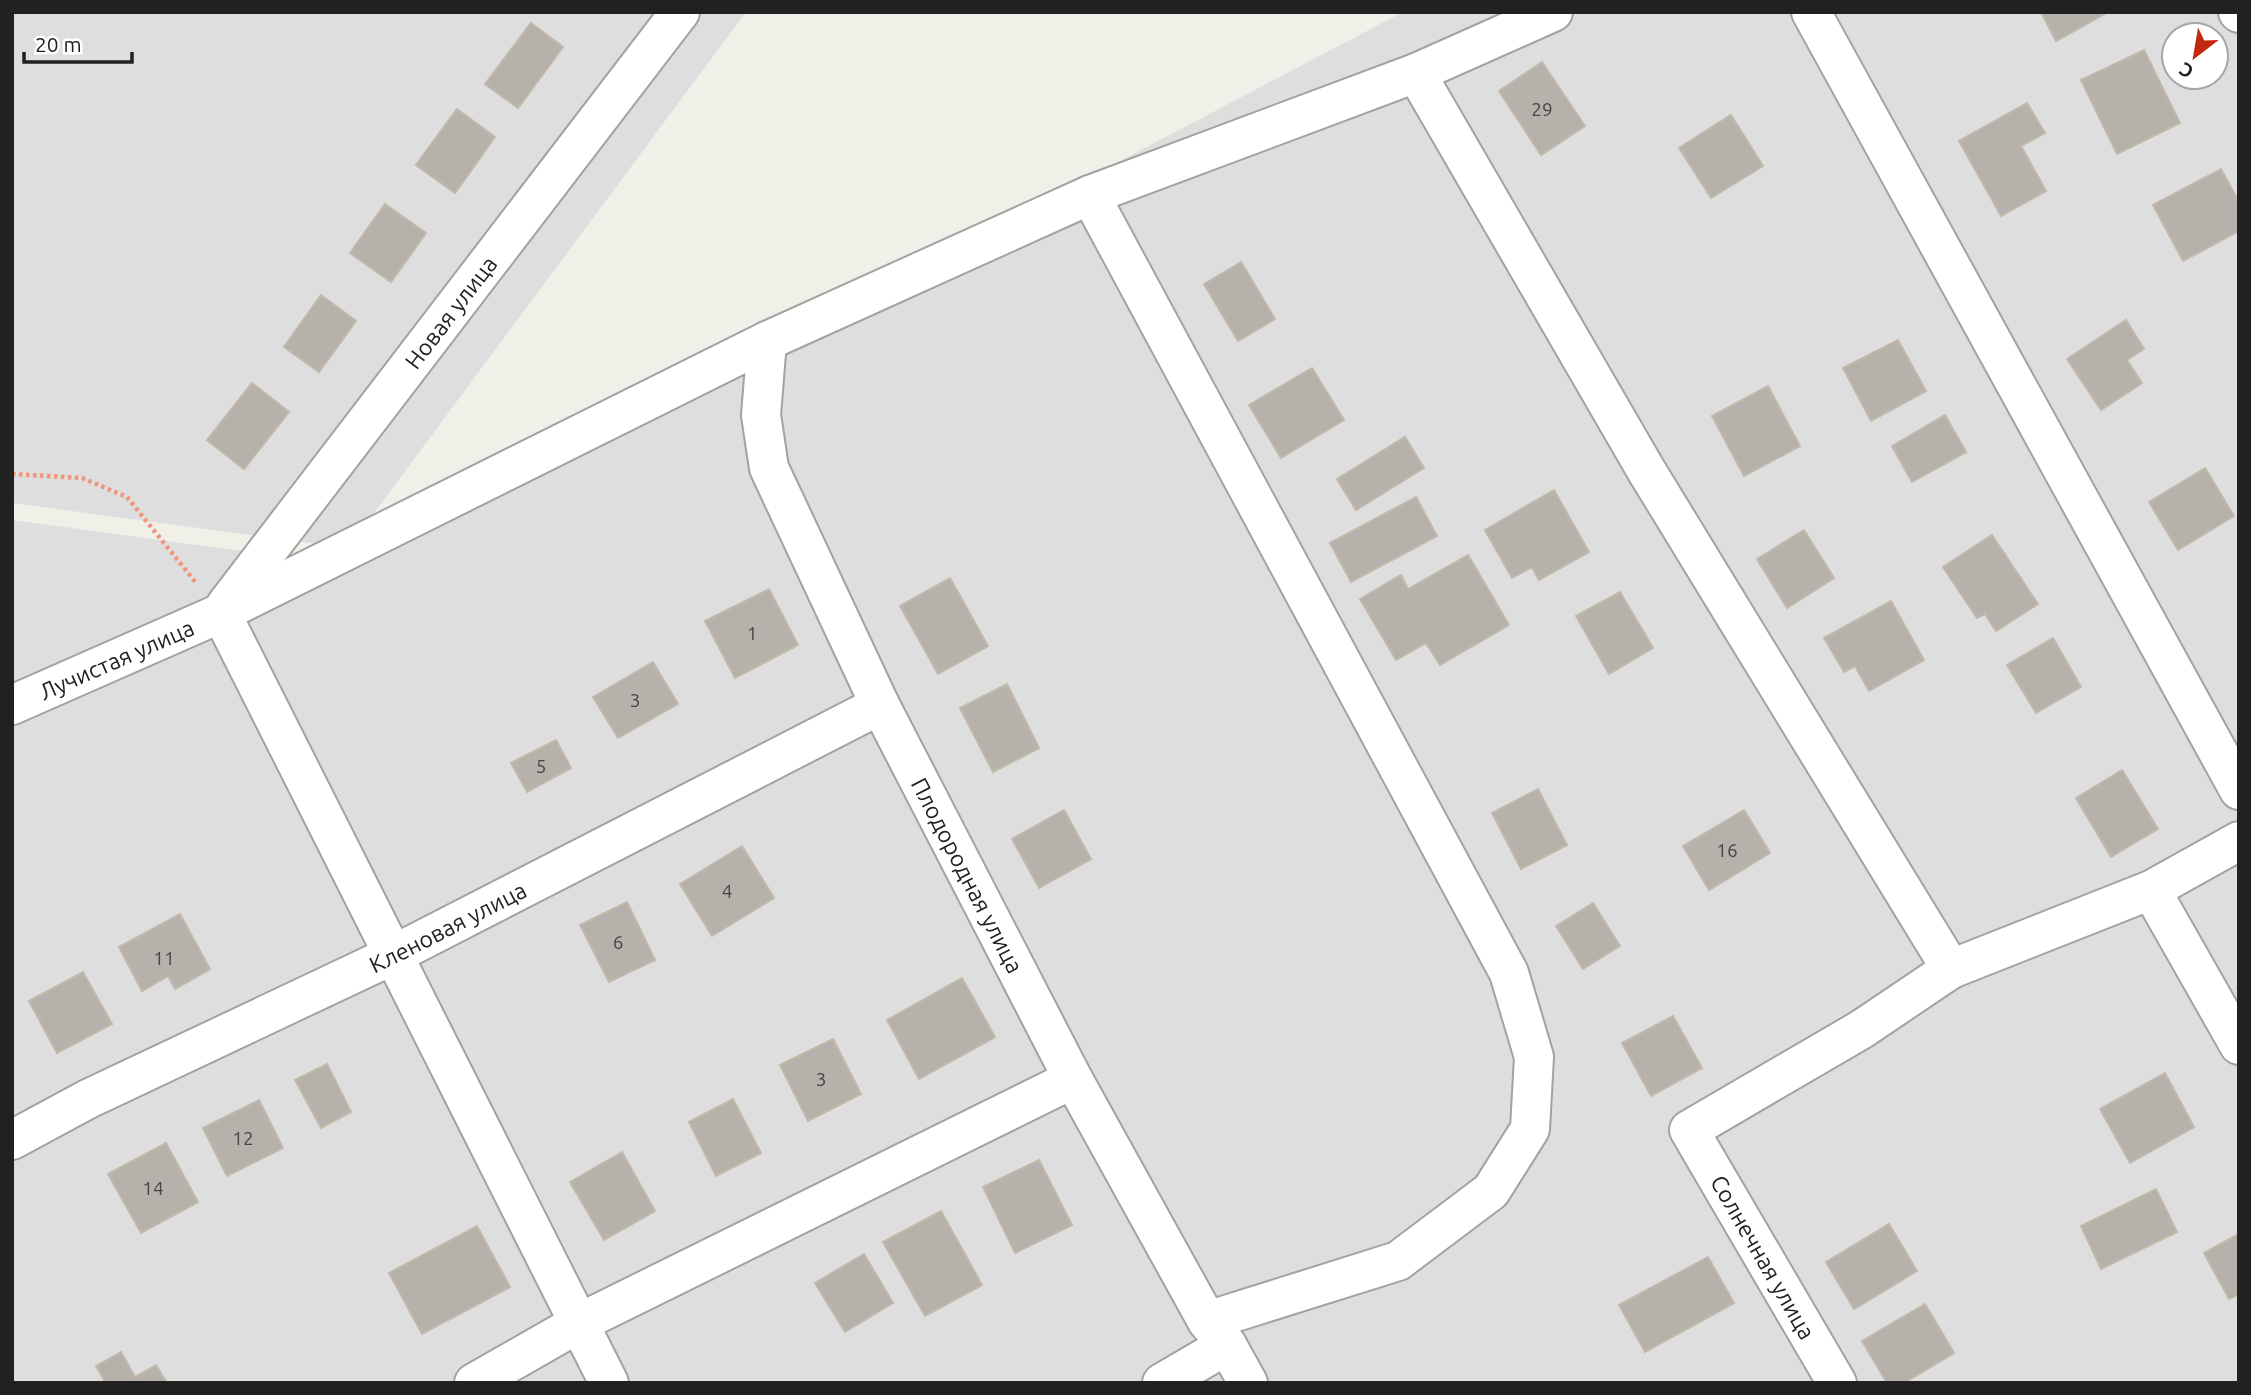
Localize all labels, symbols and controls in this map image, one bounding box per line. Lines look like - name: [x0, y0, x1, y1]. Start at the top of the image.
- scale bar: [24, 21, 133, 65]
- north arrow: [2160, 21, 2230, 91]
- text: 20 m: [35, 32, 82, 56]
- text: С: [2175, 58, 2197, 83]
- house number: 29: [1531, 98, 1553, 120]
- street label: Новая улица: [399, 251, 501, 373]
- street label: Лучистая улица: [35, 614, 198, 704]
- house number: 1: [747, 622, 757, 644]
- house number: 3: [630, 689, 640, 711]
- house number: 5: [536, 755, 546, 777]
- street label: Плодородная улица: [907, 773, 1028, 977]
- house number: 16: [1716, 839, 1738, 861]
- street label: Кленовая улица: [365, 876, 530, 977]
- house number: 4: [722, 880, 732, 902]
- house number: 6: [613, 931, 623, 953]
- house number: 11: [153, 947, 175, 969]
- house number: 3: [816, 1068, 826, 1090]
- house number: 12: [232, 1127, 254, 1149]
- street label: Солнечная улица: [1706, 1171, 1820, 1343]
- house number: 14: [142, 1177, 164, 1199]

